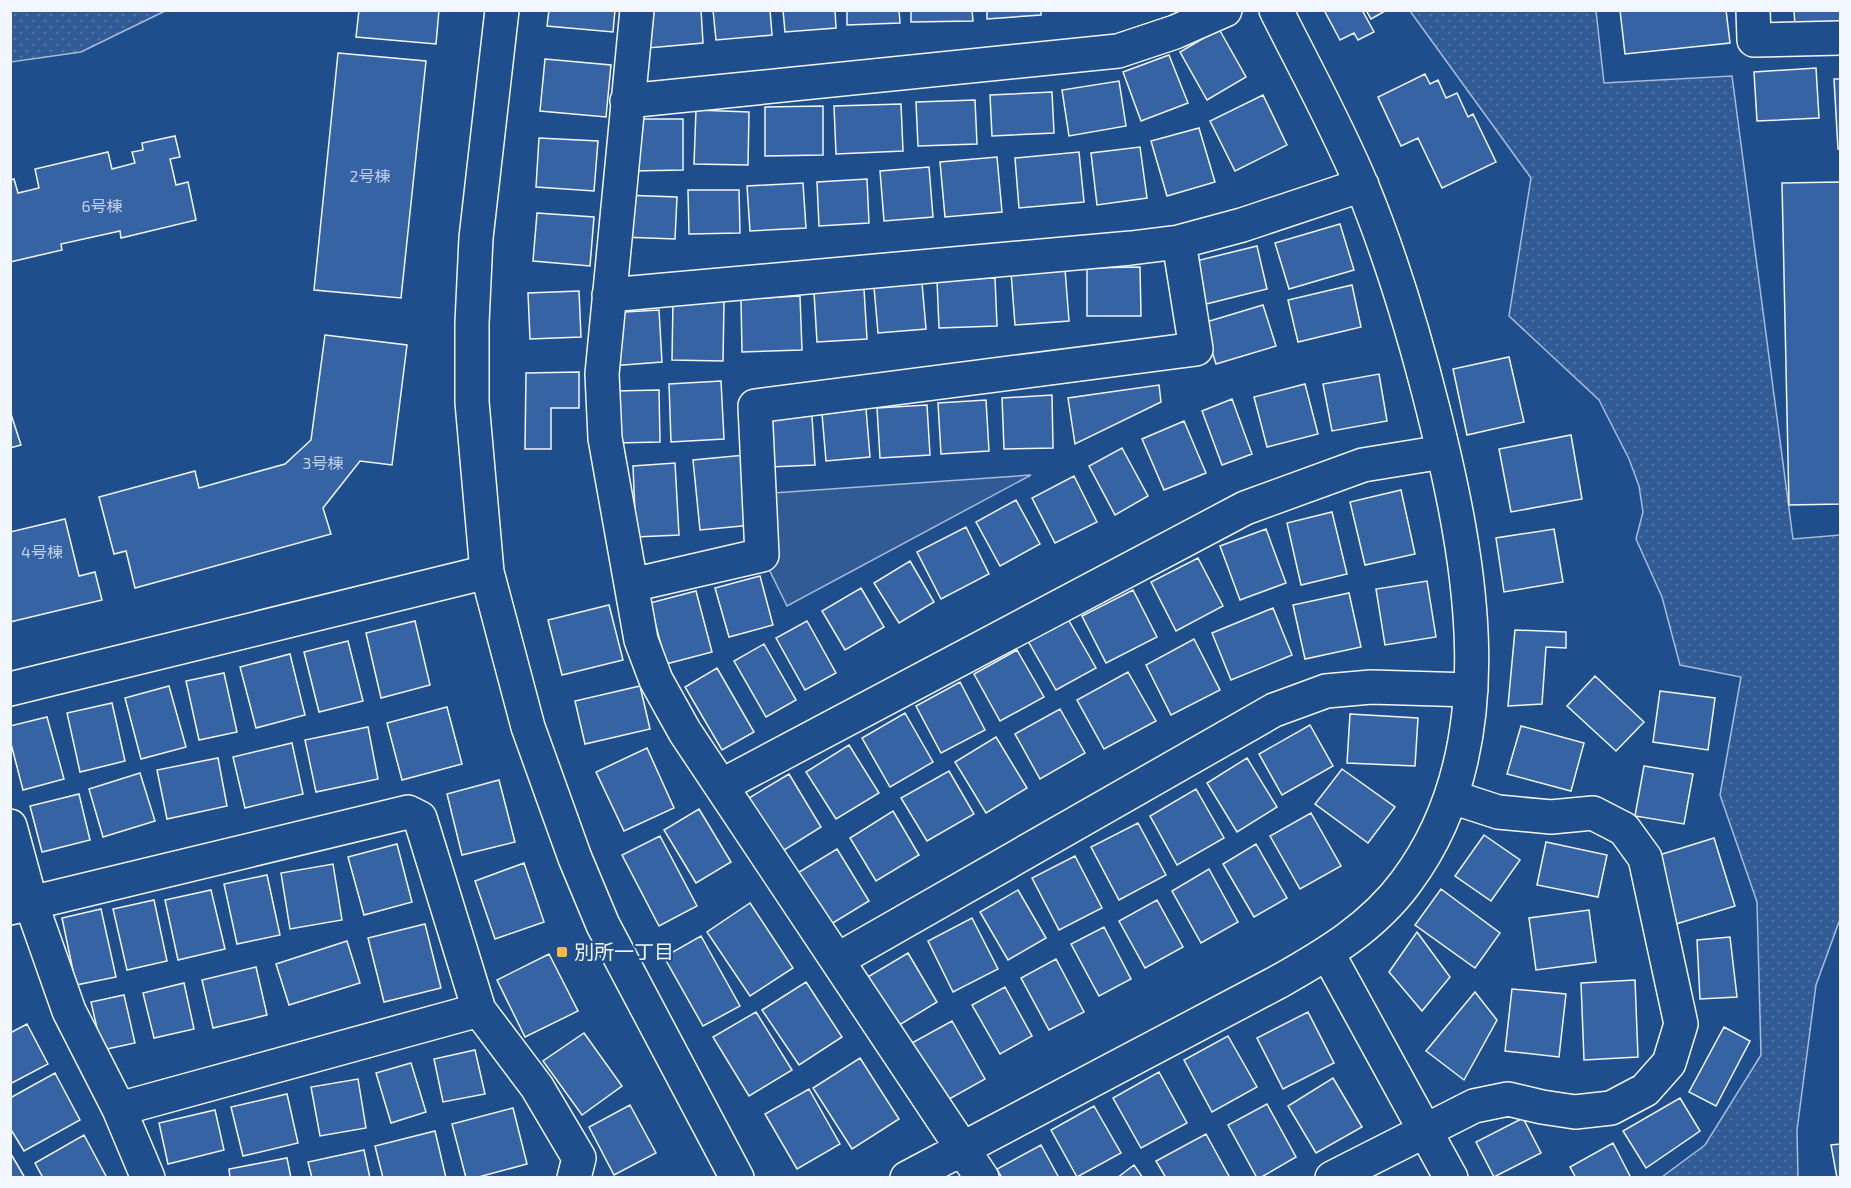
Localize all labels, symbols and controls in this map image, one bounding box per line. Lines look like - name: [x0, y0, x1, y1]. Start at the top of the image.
- house number: 2号棟: [350, 166, 391, 185]
- house number: 6号棟: [81, 196, 123, 215]
- house number: 3号棟: [303, 453, 343, 472]
- house number: 4号棟: [21, 542, 63, 561]
- place label: 別所一丁目: [574, 939, 674, 963]
- marker: 別所一丁目: [555, 945, 569, 959]

